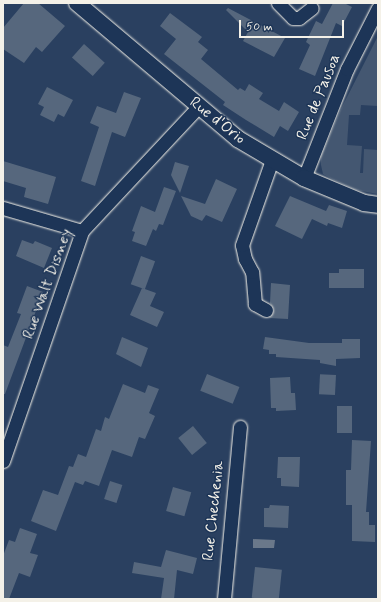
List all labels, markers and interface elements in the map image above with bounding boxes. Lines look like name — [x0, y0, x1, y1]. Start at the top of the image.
scale bar — [241, 12, 346, 38]
text: 50 m — [246, 19, 273, 35]
street label: Rue de Pausoa — [293, 51, 345, 143]
street label: Rue d'Orio — [185, 93, 249, 149]
street label: Rue Walt Disney — [19, 226, 77, 342]
street label: Rue Chechenia — [199, 460, 229, 562]

